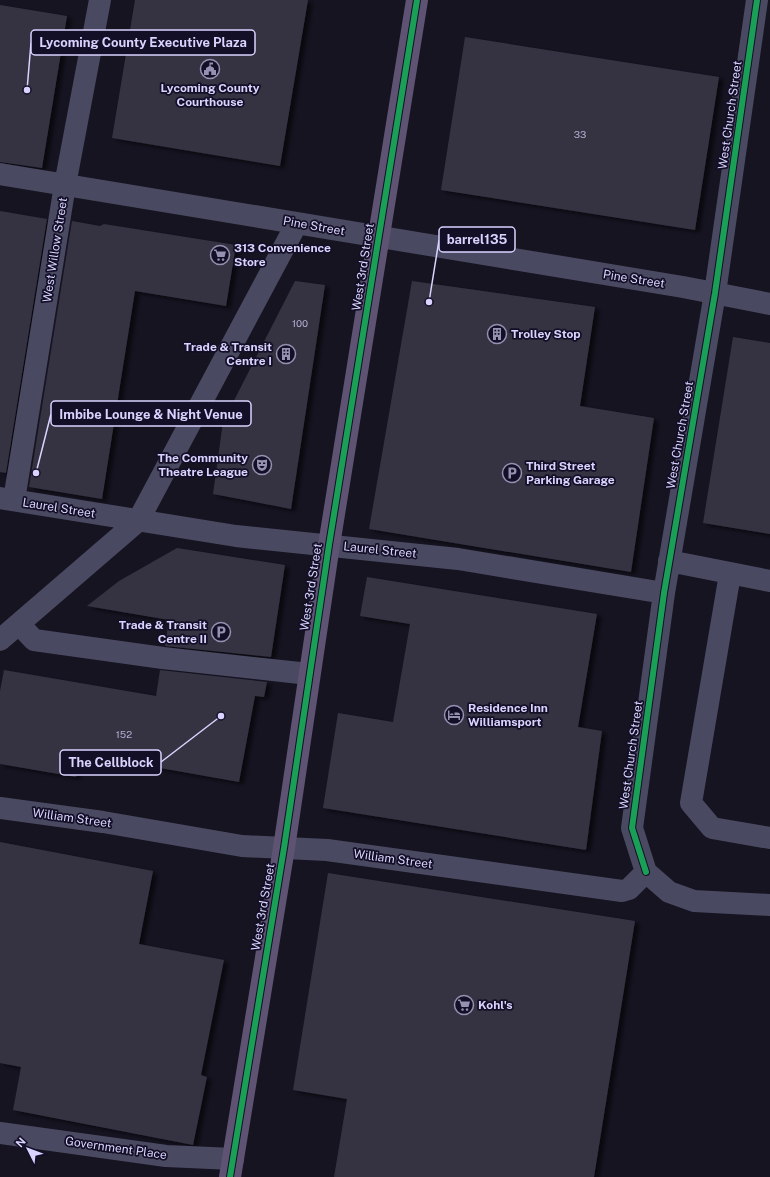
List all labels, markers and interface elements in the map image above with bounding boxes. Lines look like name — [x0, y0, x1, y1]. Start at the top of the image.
callout: Lycoming County Executive Plaza — [31, 30, 255, 55]
text: Lycoming County Executive Plaza — [39, 35, 247, 50]
public building icon: Lycoming County Courthouse — [199, 58, 221, 80]
street label: West Church Street — [715, 60, 745, 170]
place label: Lycoming County Courthouse — [160, 81, 260, 109]
house number: 33 — [574, 128, 586, 140]
street label: West Willow Street — [40, 196, 70, 304]
street label: Pine Street — [282, 214, 346, 238]
street label: West 3rd Street — [349, 222, 377, 312]
callout: barrel135 — [439, 227, 515, 252]
text: barrel135 — [447, 232, 508, 247]
place label: 313 Convenience Store — [234, 241, 331, 269]
supermarket icon: 313 Convenience Store — [209, 244, 231, 266]
street label: Pine Street — [602, 267, 666, 291]
house number: 100 — [292, 317, 308, 329]
building icon: Trolley Stop — [486, 323, 508, 345]
place label: Trolley Stop — [511, 327, 581, 341]
place label: Trade & Transit Centre I — [184, 340, 272, 368]
building icon: Trade & Transit Centre I — [275, 343, 297, 365]
street label: West Church Street — [664, 380, 696, 490]
callout: Imbibe Lounge & Night Venue — [51, 401, 251, 426]
text: Imbibe Lounge & Night Venue — [59, 407, 243, 422]
place label: The Community Theatre League — [158, 451, 248, 479]
theatre icon: The Community Theatre League — [251, 454, 273, 476]
place label: Third Street Parking Garage — [526, 459, 615, 487]
parking icon: Third Street Parking Garage — [501, 462, 523, 484]
street label: Laurel Street — [22, 495, 97, 521]
street label: Laurel Street — [343, 539, 418, 561]
street label: West 3rd Street — [297, 542, 325, 632]
place label: Trade & Transit Centre II — [119, 618, 207, 646]
parking icon: Trade & Transit Centre II — [210, 621, 232, 643]
street label: West Church Street — [616, 700, 646, 810]
place label: Residence Inn Williamsport — [468, 701, 548, 729]
hotel icon: Residence Inn Williamsport — [443, 704, 465, 726]
house number: 152 — [116, 728, 132, 740]
callout: The Cellblock — [60, 750, 161, 775]
text: The Cellblock — [68, 755, 154, 770]
street label: William Street — [32, 806, 113, 831]
street label: William Street — [353, 847, 434, 872]
street label: West 3rd Street — [248, 862, 278, 952]
supermarket icon: Kohl's — [453, 994, 475, 1016]
place label: Kohl's — [478, 998, 513, 1012]
north arrow — [8, 1129, 48, 1169]
street label: Government Place — [64, 1134, 168, 1162]
text: N — [13, 1135, 28, 1150]

